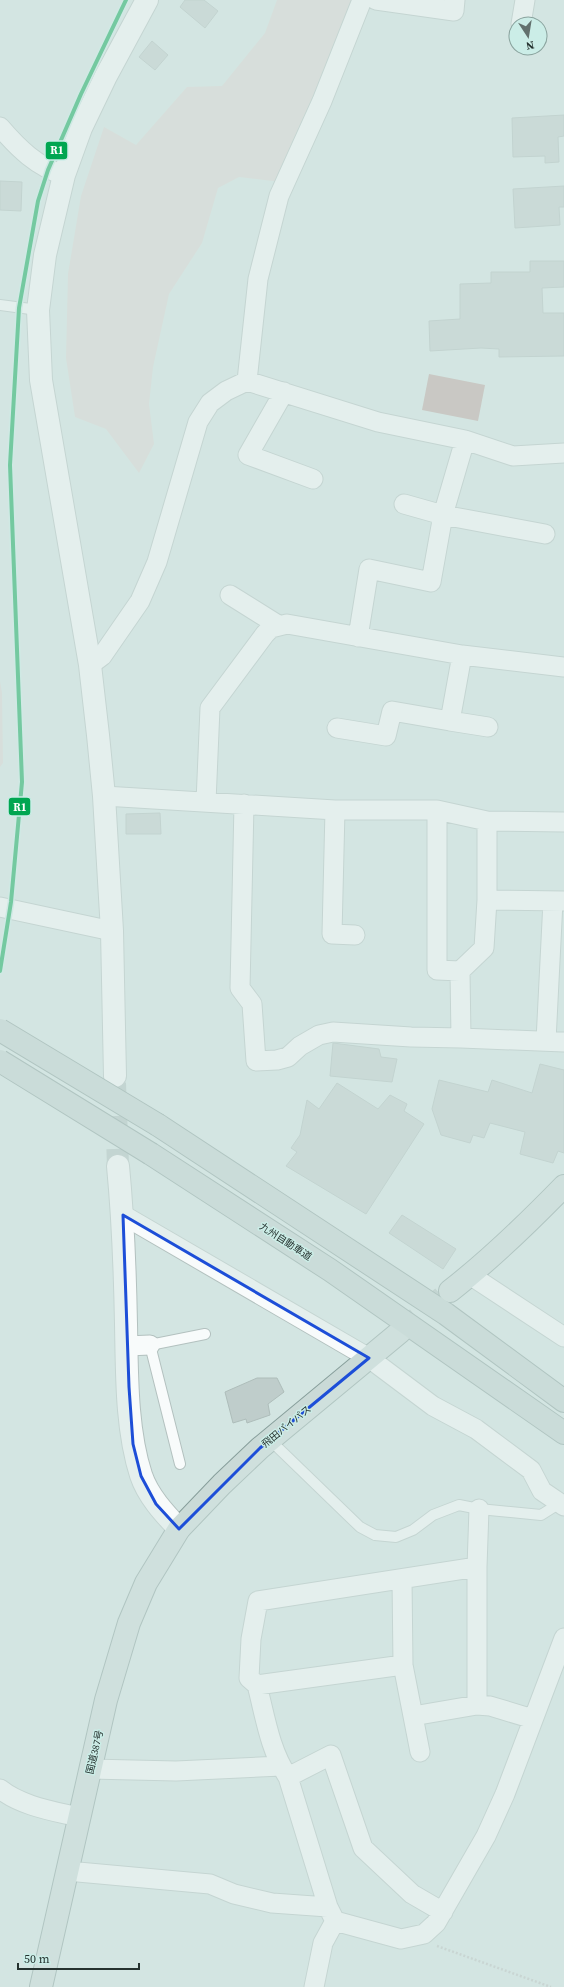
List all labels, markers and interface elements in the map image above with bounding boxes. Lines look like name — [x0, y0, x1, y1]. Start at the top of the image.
north arrow — [508, 16, 548, 56]
text: N — [524, 37, 535, 53]
line badge: R1 — [45, 141, 68, 160]
text: R1 — [50, 143, 64, 158]
line badge: R1 — [8, 797, 31, 816]
text: R1 — [13, 800, 27, 815]
street label: 九州自動車道 — [257, 1220, 314, 1263]
street label: 飛田バイパス — [259, 1403, 314, 1450]
street label: 国道387号 — [83, 1729, 106, 1775]
scale bar — [18, 1945, 139, 1971]
text: 50 m — [24, 1951, 50, 1967]

